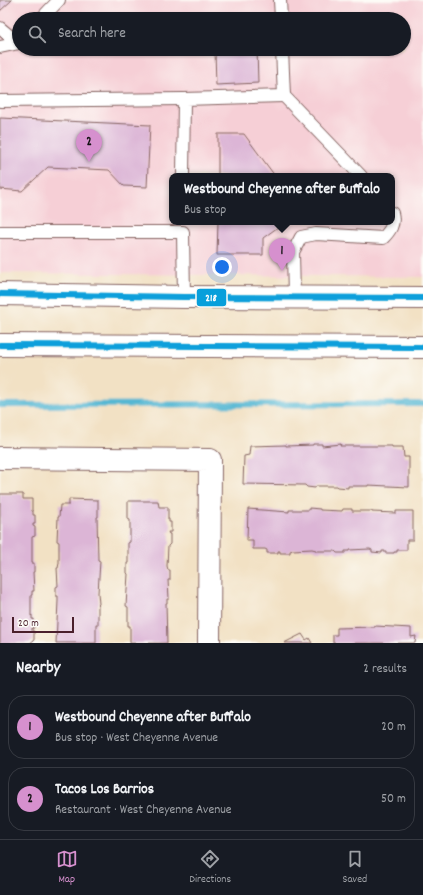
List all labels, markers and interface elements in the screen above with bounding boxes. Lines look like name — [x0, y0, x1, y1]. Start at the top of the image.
search box — [12, 12, 411, 56]
icon: search — [26, 23, 48, 45]
text: Search here — [58, 23, 126, 45]
pin: 2 — [76, 129, 102, 162]
popup — [169, 173, 395, 225]
text: Westbound Cheyenne after Buffalo — [184, 179, 380, 201]
text: Bus stop — [184, 201, 226, 220]
pin: 1 — [269, 238, 295, 271]
your location — [212, 257, 232, 277]
line badge: 218 — [196, 288, 227, 307]
text: 218 — [205, 291, 217, 307]
scale bar — [12, 615, 74, 634]
text: 20 m — [18, 616, 39, 632]
text: Nearby — [16, 657, 60, 681]
text: 2 results — [363, 660, 407, 679]
text: Westbound Cheyenne after Buffalo — [55, 707, 251, 729]
text: 1 — [29, 718, 31, 737]
text: 20 m — [381, 718, 406, 737]
text: Bus stop · West Cheyenne Avenue — [55, 729, 218, 748]
text: Tacos Los Barrios — [55, 779, 154, 801]
text: 2 — [27, 790, 33, 809]
text: 50 m — [381, 790, 406, 809]
text: Restaurant · West Cheyenne Avenue — [55, 801, 231, 820]
tab: Map — [56, 848, 78, 888]
tab: Directions — [189, 848, 231, 888]
tab: Saved — [343, 848, 367, 888]

